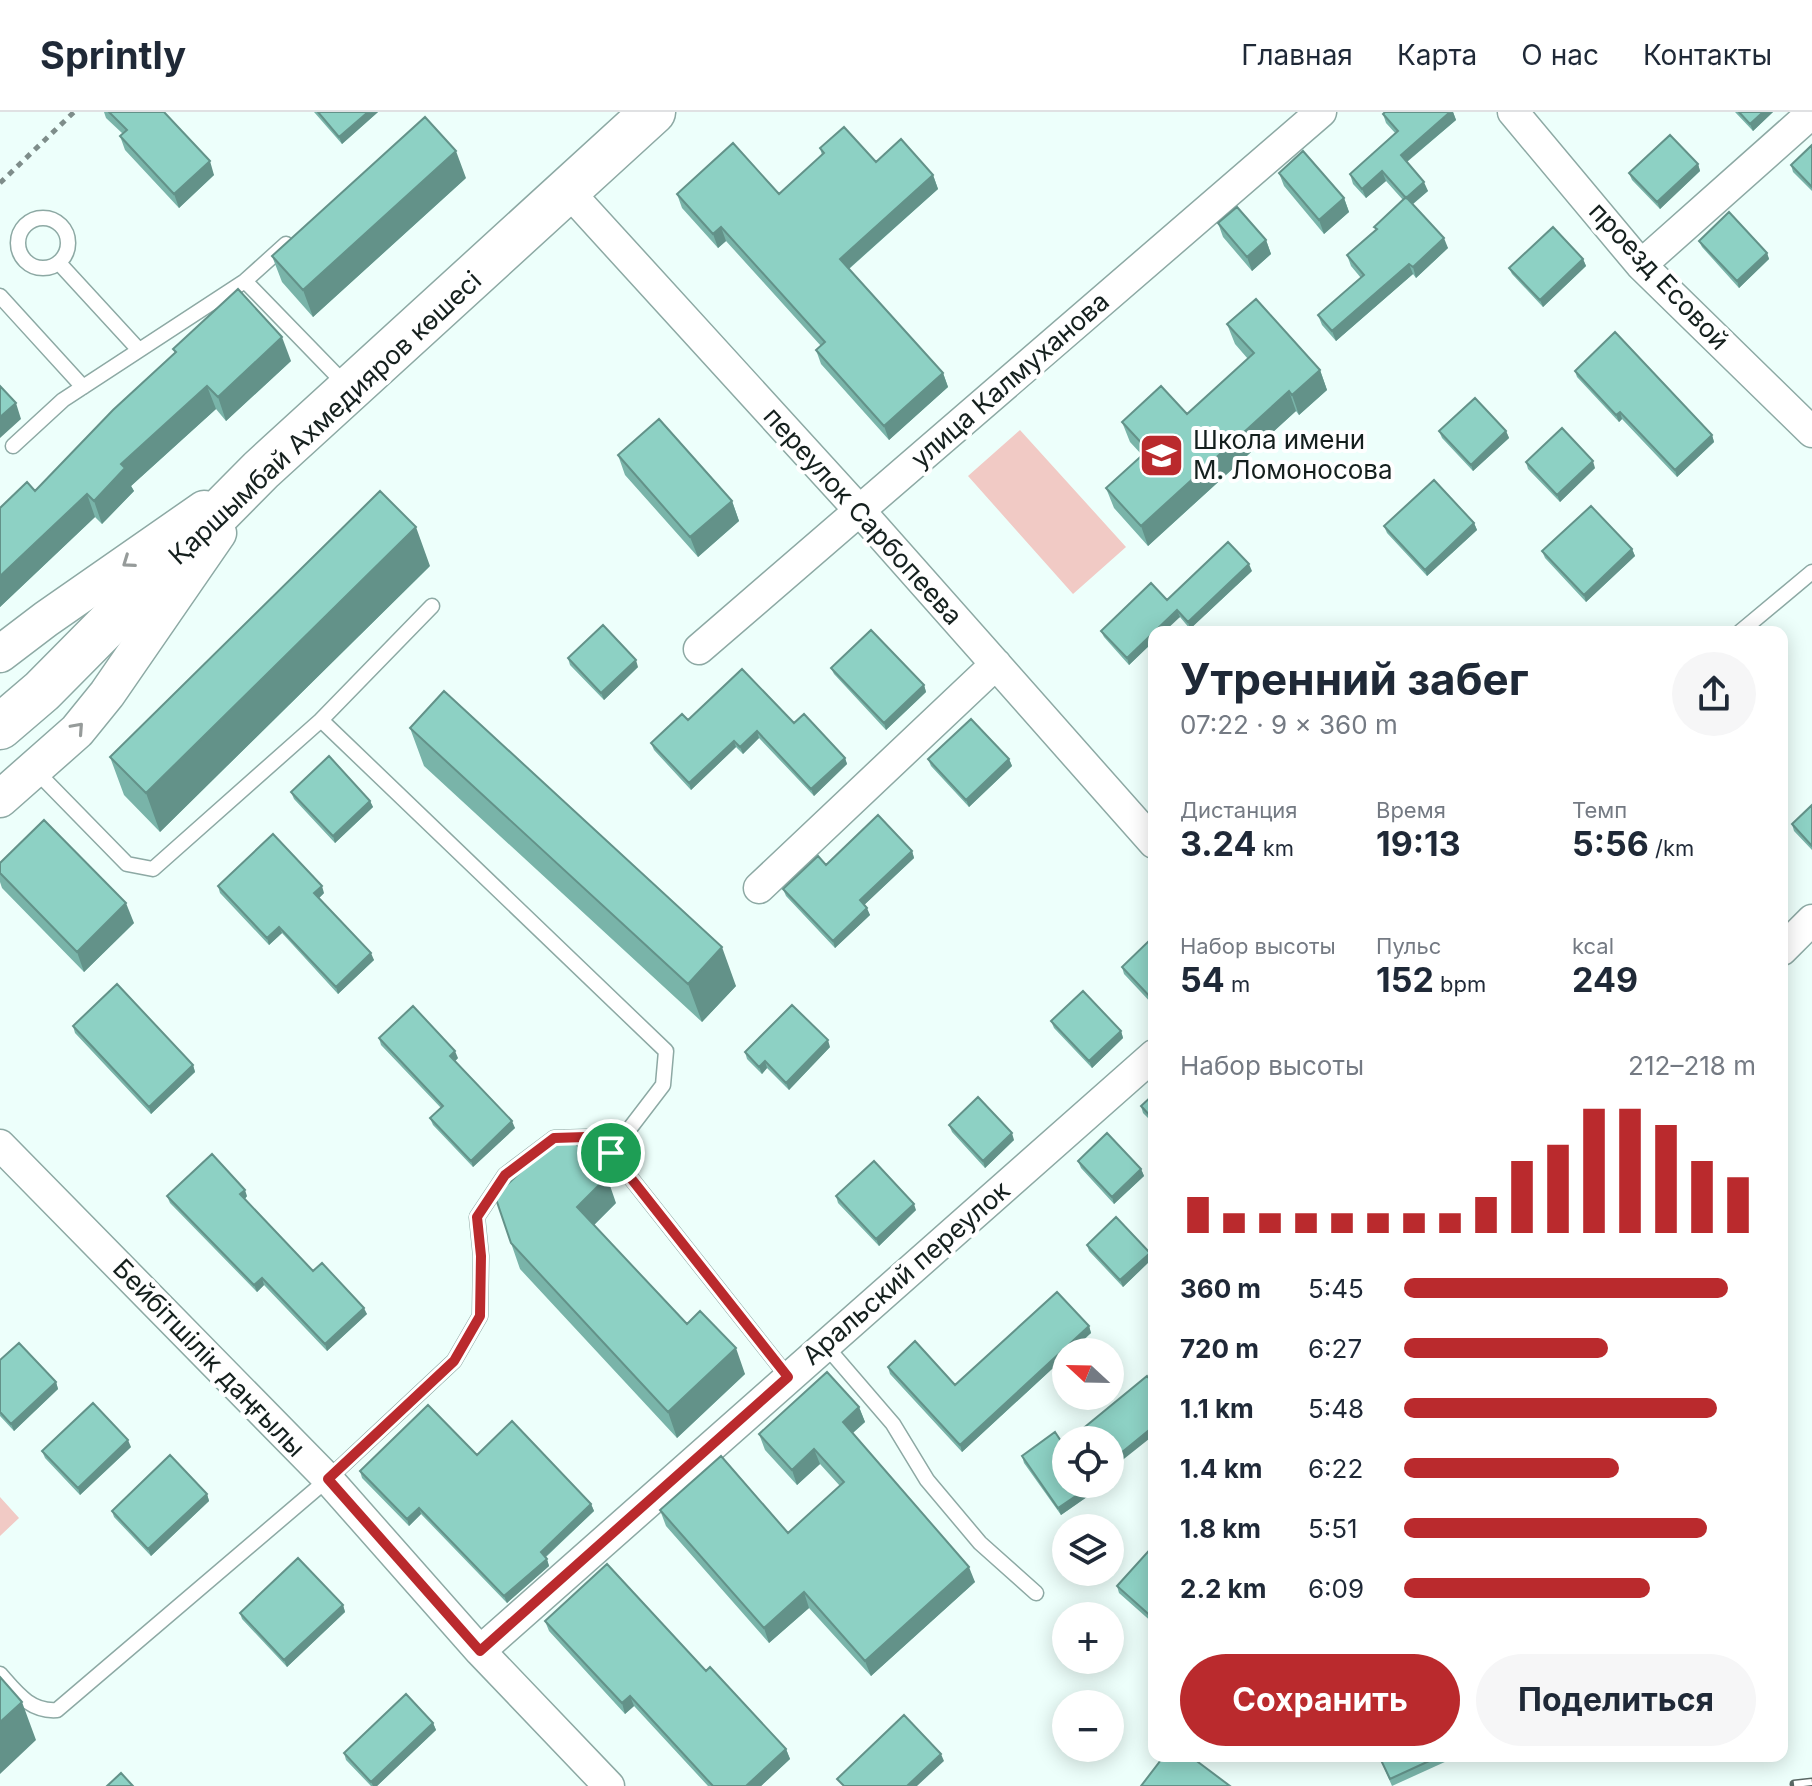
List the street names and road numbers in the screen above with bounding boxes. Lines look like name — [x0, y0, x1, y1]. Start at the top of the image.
street label: проезд Есовой — [1583, 196, 1736, 356]
street label: Қаршымбай Ахмедияров көшесі — [162, 265, 487, 571]
street label: улица Калмуханова — [904, 285, 1115, 474]
street label: переулок Сарбопеева — [758, 401, 969, 631]
street label: Аральский переулок — [796, 1174, 1016, 1371]
street label: Бейбітшілік даңғылы — [107, 1252, 312, 1463]

